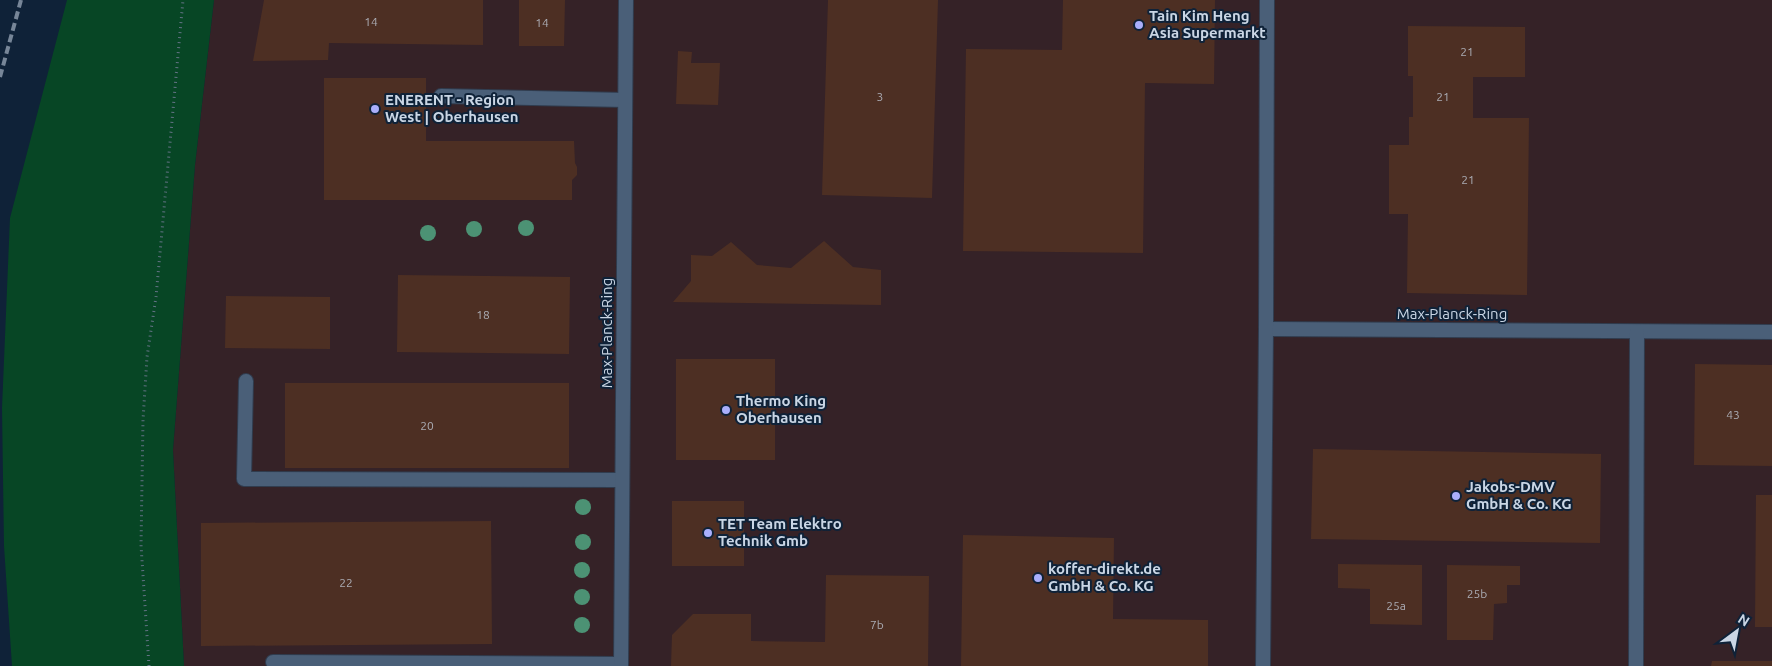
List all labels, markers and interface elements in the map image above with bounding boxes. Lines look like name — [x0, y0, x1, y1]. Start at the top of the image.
place label: Tain Kim Heng Asia Supermarkt — [1149, 7, 1266, 41]
house number: 14 — [364, 15, 378, 28]
house number: 14 — [535, 16, 549, 29]
marker: Tain Kim Heng Asia Supermarkt — [1133, 19, 1145, 31]
house number: 21 — [1460, 45, 1474, 58]
house number: 3 — [877, 90, 883, 103]
house number: 21 — [1436, 90, 1450, 103]
place label: ENERENT - Region West | Oberhausen — [385, 91, 518, 125]
marker: ENERENT - Region West | Oberhausen — [369, 103, 381, 115]
house number: 21 — [1461, 173, 1475, 186]
street label: Max-Planck-Ring — [598, 278, 615, 388]
street label: Max-Planck-Ring — [1397, 305, 1507, 322]
house number: 18 — [476, 308, 490, 321]
place label: Thermo King Oberhausen — [736, 392, 826, 426]
marker: Thermo King Oberhausen — [720, 404, 732, 416]
house number: 43 — [1726, 408, 1740, 421]
house number: 20 — [420, 419, 434, 432]
place label: Jakobs-DMV GmbH & Co. KG — [1466, 478, 1572, 512]
marker: Jakobs-DMV GmbH & Co. KG — [1450, 490, 1462, 502]
place label: TET Team Elektro Technik Gmb — [718, 515, 842, 549]
marker: TET Team Elektro Technik Gmb — [702, 527, 714, 539]
place label: koffer-direkt.de GmbH & Co. KG — [1048, 560, 1161, 594]
marker: koffer-direkt.de GmbH & Co. KG — [1032, 572, 1044, 584]
house number: 22 — [339, 576, 353, 589]
house number: 25b — [1467, 587, 1487, 600]
house number: 25a — [1386, 599, 1406, 612]
north arrow — [1712, 606, 1762, 656]
text: N — [1735, 610, 1753, 630]
house number: 7b — [870, 618, 884, 631]

